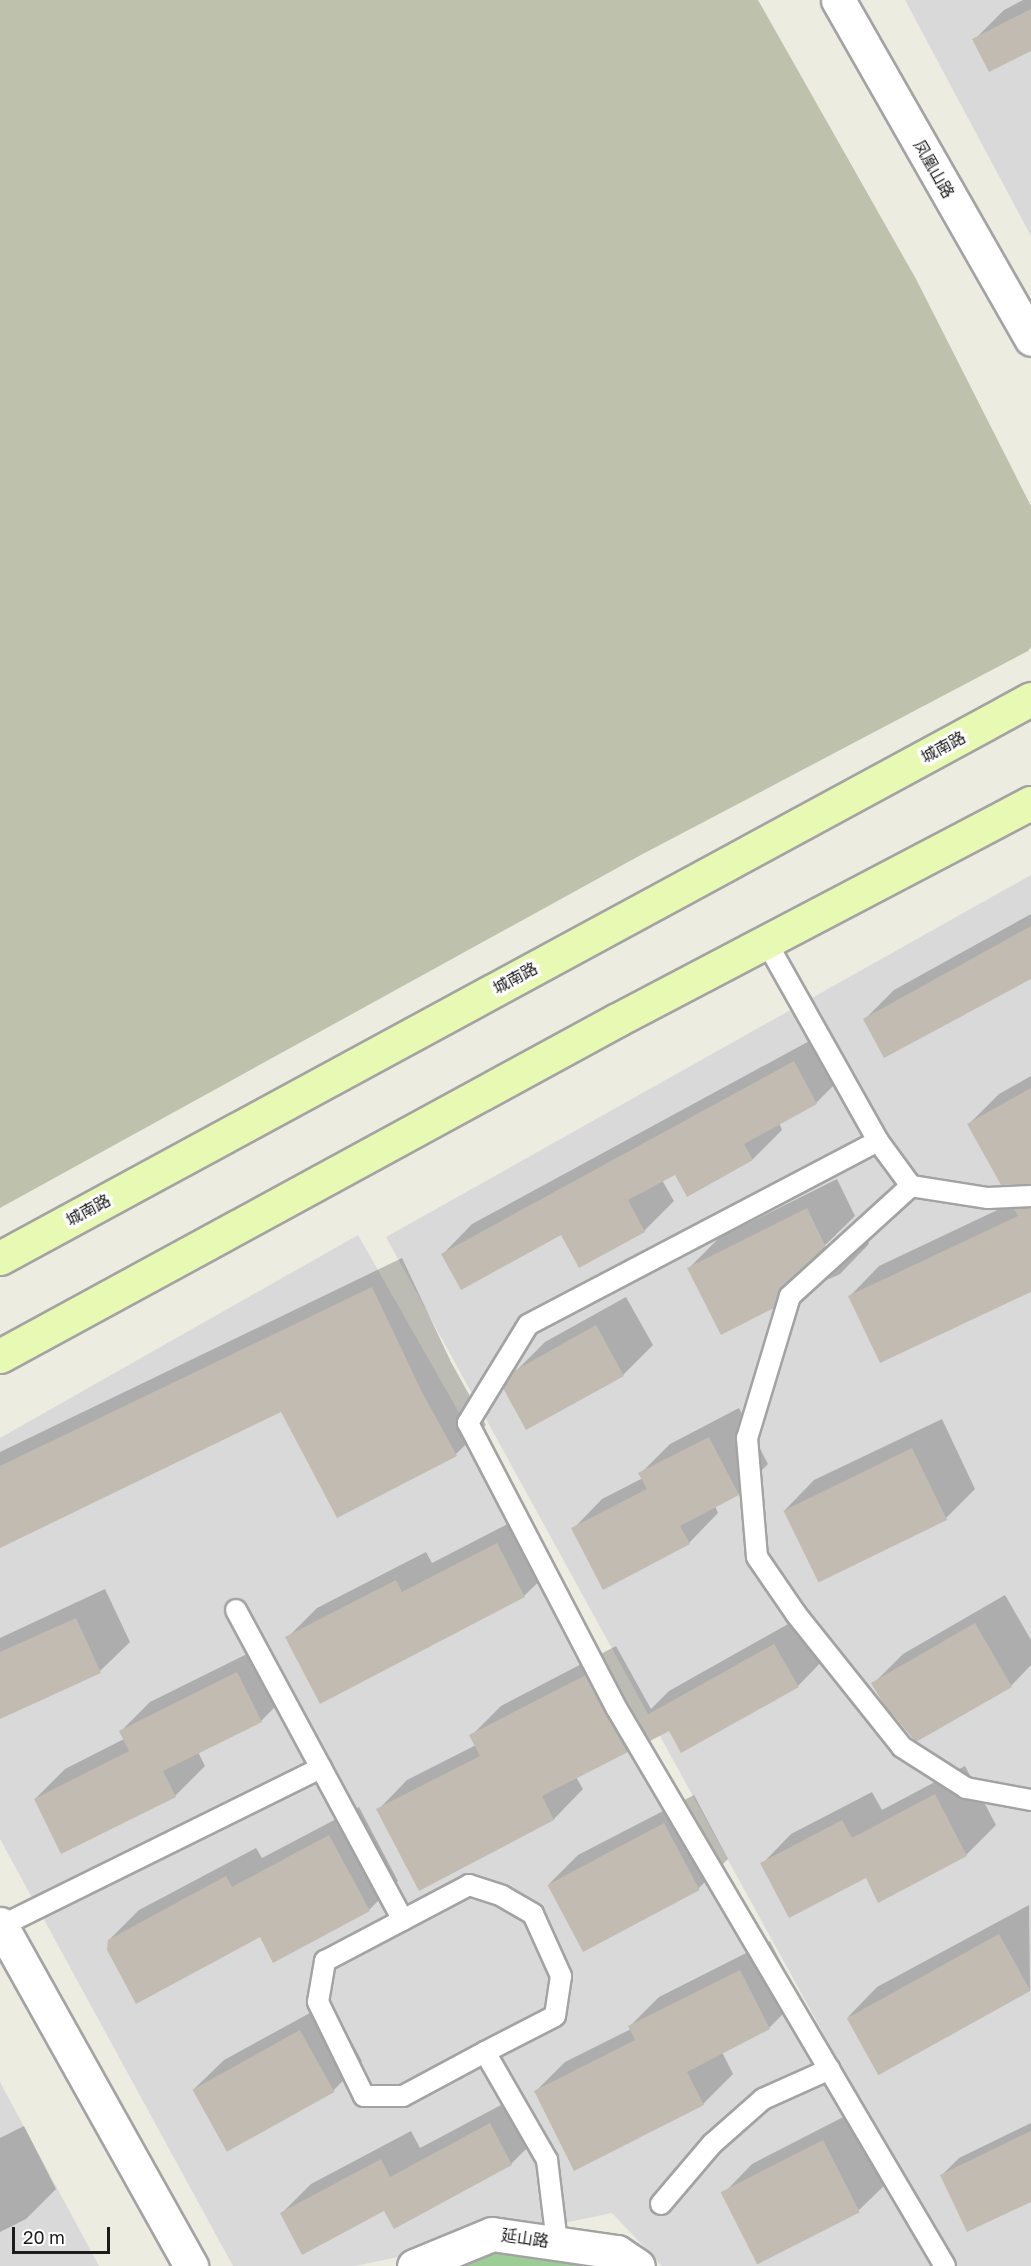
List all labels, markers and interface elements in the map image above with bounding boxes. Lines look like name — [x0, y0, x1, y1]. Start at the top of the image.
street label: 凤凰山路 — [910, 136, 958, 202]
street label: 城南路 — [917, 727, 969, 767]
street label: 城南路 — [489, 958, 541, 998]
street label: 城南路 — [62, 1190, 114, 1230]
scale bar — [15, 2215, 112, 2253]
street label: 延山路 — [500, 2225, 550, 2251]
text: 20 m — [23, 2226, 65, 2248]

